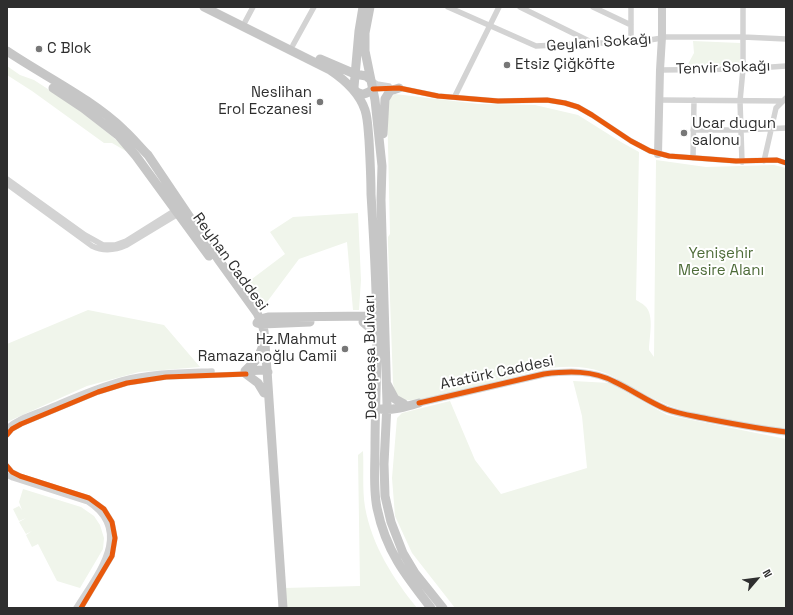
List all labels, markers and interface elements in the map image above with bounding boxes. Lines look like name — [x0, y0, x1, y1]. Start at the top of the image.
street label: Geylani Sokağı — [546, 30, 652, 56]
place label: C Blok — [47, 40, 91, 58]
marker: C Blok — [34, 44, 44, 54]
place label: Etsiz Çiğköfte — [515, 56, 615, 74]
street label: Tenvir Sokağı — [675, 57, 771, 79]
marker: Etsiz Çiğköfte — [502, 60, 512, 70]
place label: Neslihan Erol Eczanesi — [218, 84, 312, 119]
marker: Neslihan Erol Eczanesi — [315, 97, 325, 107]
place label: Ucar dugun salonu — [692, 115, 776, 150]
marker: Ucar dugun salonu — [679, 128, 689, 138]
street label: Reyhan Caddesi — [189, 210, 271, 314]
park label: Yenişehir Mesire Alanı — [678, 245, 764, 280]
street label: Dedepaşa Bulvarı — [361, 295, 381, 419]
place label: Hz.Mahmut Ramazanoğlu Camii — [198, 331, 337, 366]
marker: Hz.Mahmut Ramazanoğlu Camii — [340, 344, 350, 354]
street label: Atatürk Caddesi — [439, 352, 555, 394]
north arrow — [737, 559, 777, 599]
text: N — [760, 567, 776, 580]

